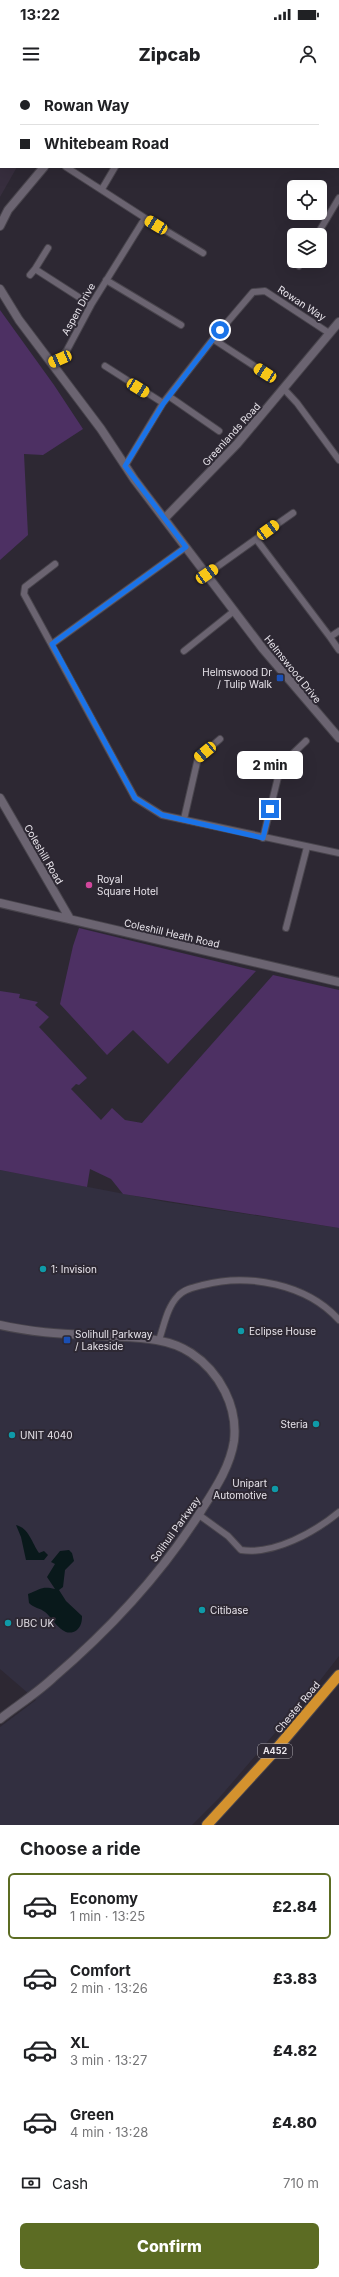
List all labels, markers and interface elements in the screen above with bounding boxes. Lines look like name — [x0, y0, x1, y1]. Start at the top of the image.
text: 13:22 — [20, 5, 60, 24]
icon: menu — [20, 43, 42, 65]
icon: person — [297, 43, 319, 65]
text: Zipcab — [139, 44, 200, 65]
text: Rowan Way — [44, 96, 129, 115]
text: Whitebeam Road — [44, 134, 169, 153]
map controls — [287, 180, 327, 268]
button: locate — [287, 180, 327, 220]
car — [143, 214, 169, 236]
button: layers — [287, 228, 327, 268]
street label: Aspen Drive — [59, 281, 97, 337]
street label: Rowan Way — [276, 283, 329, 323]
route start — [211, 321, 229, 339]
car — [47, 349, 73, 369]
car — [252, 361, 278, 385]
car — [125, 377, 151, 399]
street label: Greenlands Road — [199, 400, 263, 468]
car — [255, 518, 281, 542]
car — [194, 562, 220, 586]
street label: Helmswood Drive — [262, 633, 324, 705]
place label: Helmswood Dr / Tulip Walk — [202, 666, 273, 690]
marker: Helmswood Dr / Tulip Walk — [275, 673, 285, 683]
car — [192, 740, 218, 764]
callout: 2 min — [237, 751, 303, 779]
text: 2 min — [252, 757, 288, 773]
route end — [261, 800, 279, 818]
street label: Coleshill Road — [22, 822, 66, 886]
place label: Royal Square Hotel — [97, 873, 158, 897]
marker: Royal Square Hotel — [84, 880, 94, 890]
street label: Coleshill Heath Road — [123, 916, 221, 950]
place label: 1: Invision — [51, 1263, 97, 1275]
marker: 1: Invision — [38, 1264, 48, 1274]
place label: Eclipse House — [249, 1325, 316, 1337]
marker: Eclipse House — [236, 1326, 246, 1336]
place label: Solihull Parkway / Lakeside — [75, 1328, 153, 1352]
marker: Solihull Parkway / Lakeside — [62, 1335, 72, 1345]
place label: Steria — [281, 1418, 308, 1430]
marker: Steria — [311, 1419, 321, 1429]
place label: UNIT 4040 — [20, 1429, 72, 1441]
marker: UNIT 4040 — [7, 1430, 17, 1440]
place label: Unipart Automotive — [213, 1477, 268, 1501]
marker: Unipart Automotive — [270, 1484, 280, 1494]
street label: Solihull Parkway — [147, 1494, 203, 1564]
place label: Citibase — [210, 1604, 249, 1616]
marker: Citibase — [197, 1605, 207, 1615]
place label: UBC UK — [16, 1617, 55, 1629]
marker: UBC UK — [3, 1618, 13, 1628]
street label: Chester Road — [272, 1679, 322, 1735]
road number: A452 — [258, 1744, 292, 1758]
text: Choose a ride — [20, 1838, 141, 1859]
icon: car — [22, 1888, 58, 1924]
text: Economy — [70, 1889, 138, 1908]
text: £2.84 — [273, 1897, 317, 1916]
text: 1 min · 13:25 — [70, 1908, 145, 1924]
icon: car — [22, 1960, 58, 1996]
text: Comfort — [70, 1961, 131, 1980]
text: £3.83 — [273, 1969, 317, 1988]
text: 2 min · 13:26 — [70, 1980, 148, 1996]
icon: car — [22, 2032, 58, 2068]
text: XL — [70, 2033, 90, 2052]
text: £4.82 — [273, 2041, 317, 2060]
text: 3 min · 13:27 — [70, 2052, 147, 2068]
icon: car — [22, 2104, 58, 2140]
text: Green — [70, 2105, 114, 2124]
text: £4.80 — [272, 2113, 317, 2132]
text: 4 min · 13:28 — [70, 2124, 148, 2140]
icon: cash — [20, 2172, 42, 2194]
text: Cash — [52, 2174, 88, 2193]
text: 710 m — [283, 2175, 319, 2191]
button: Confirm — [20, 2223, 319, 2269]

